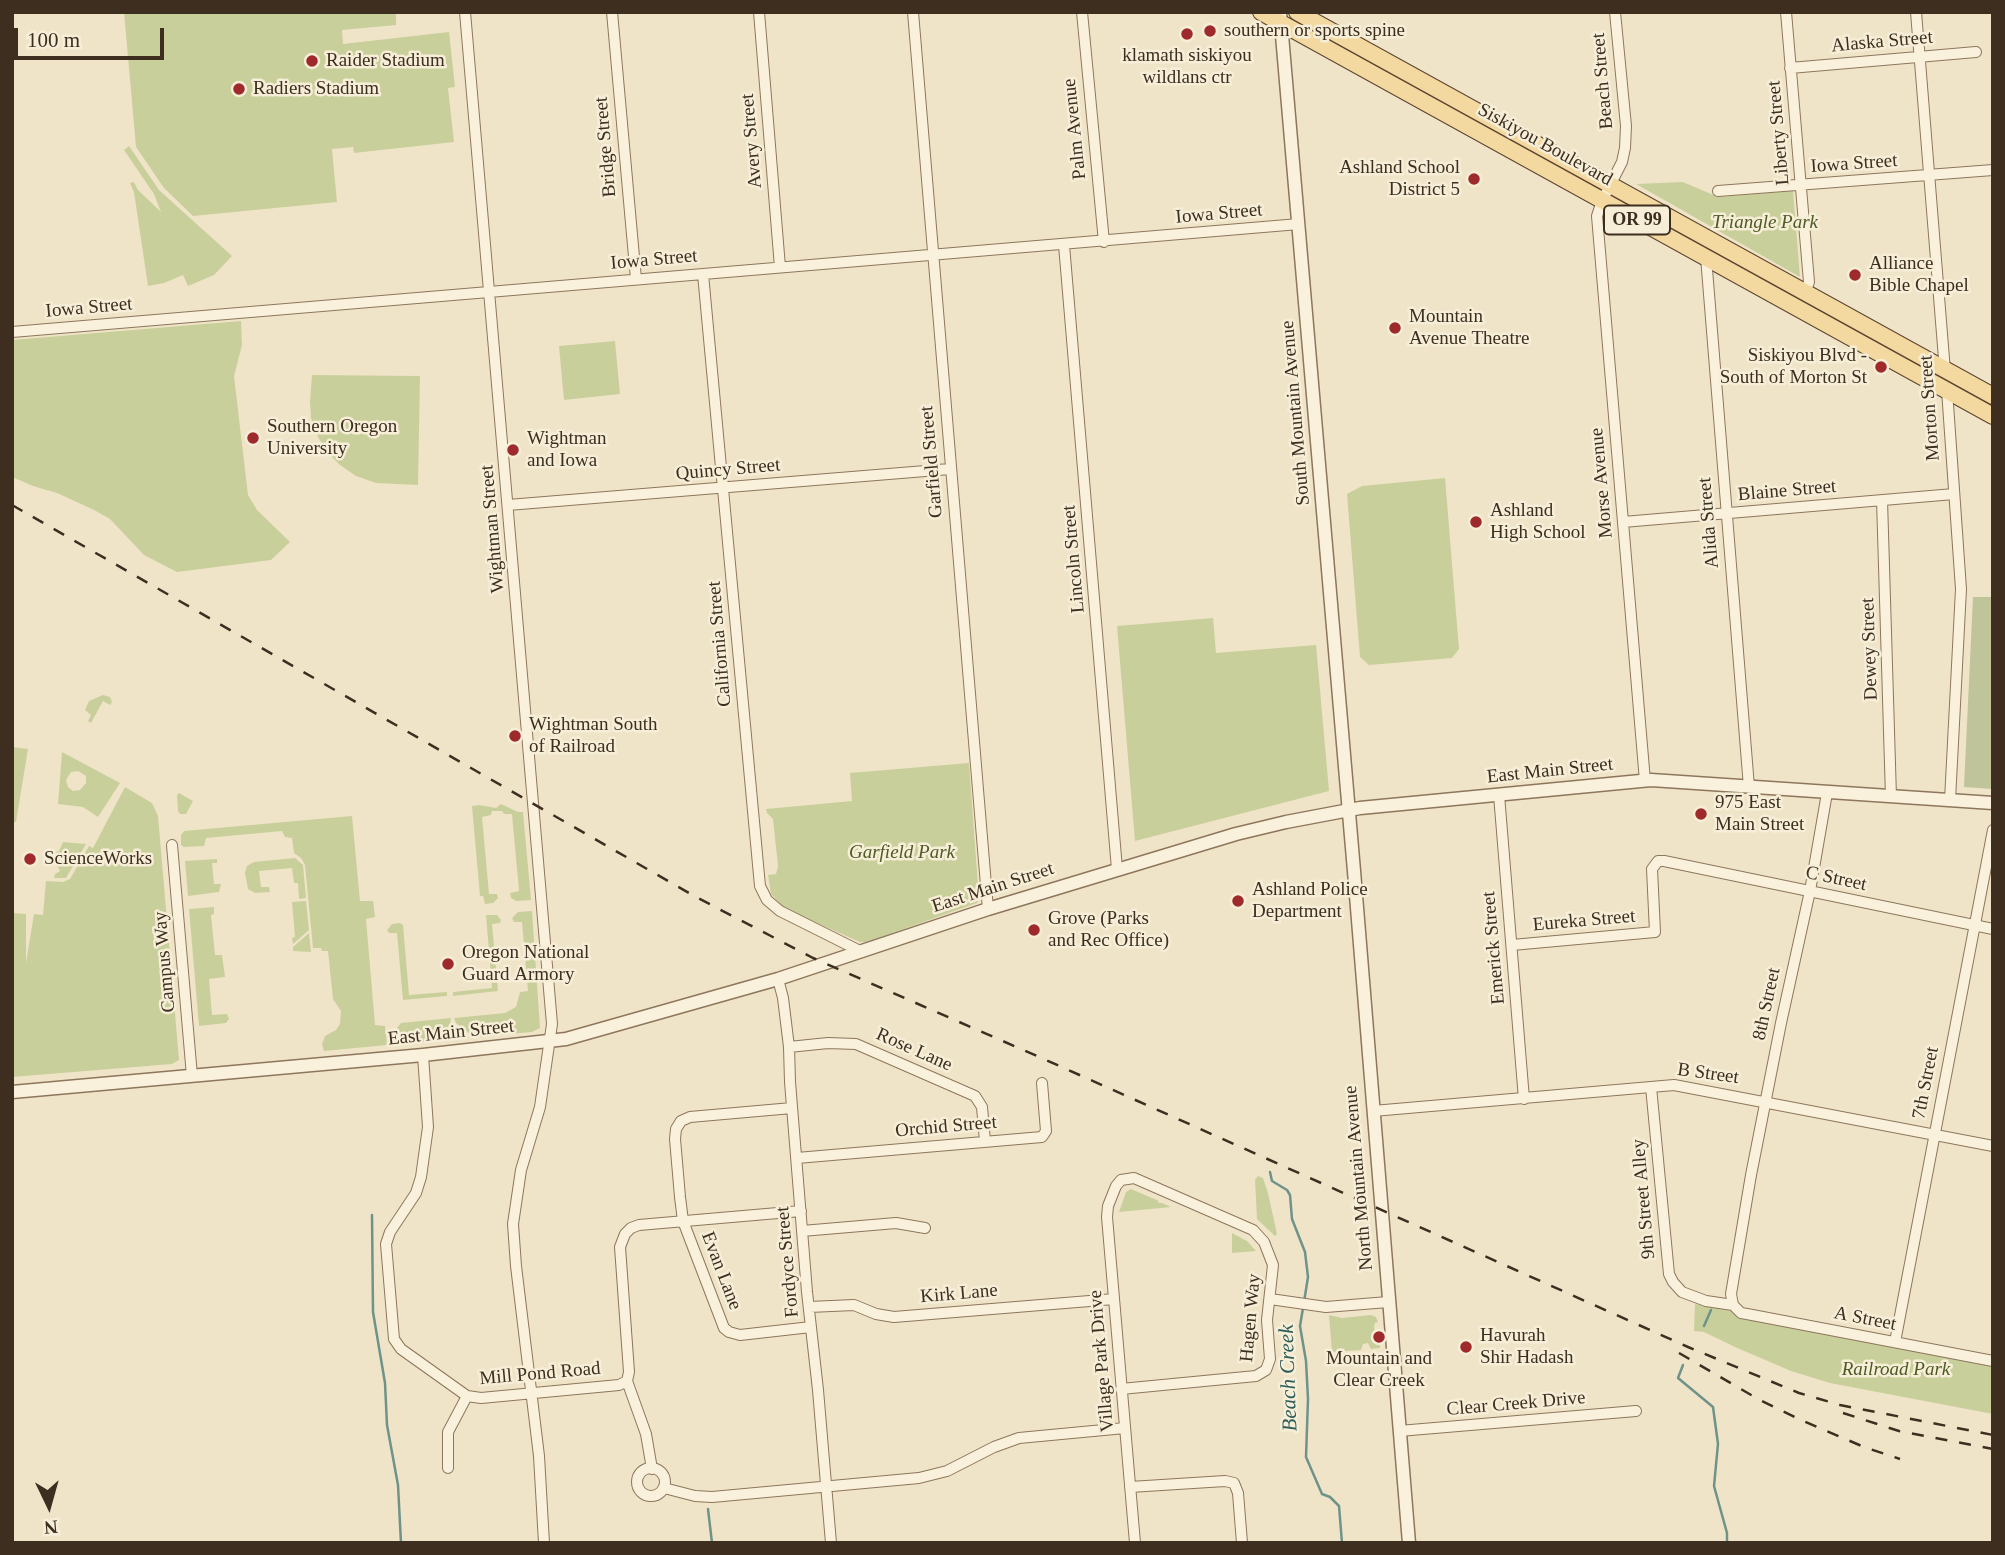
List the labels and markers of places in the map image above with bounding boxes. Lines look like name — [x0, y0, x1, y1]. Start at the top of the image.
place label: southern or sports spine — [1224, 20, 1405, 42]
marker: southern or sports spine — [1202, 23, 1218, 39]
marker: klamath siskiyou wildlans ctr — [1179, 26, 1195, 42]
place label: klamath siskiyou wildlans ctr — [1122, 45, 1252, 89]
place label: Raider Stadium — [326, 50, 445, 72]
marker: Raider Stadium — [304, 53, 320, 69]
place label: Radiers Stadium — [253, 78, 379, 100]
marker: Radiers Stadium — [231, 81, 247, 97]
place label: Ashland School District 5 — [1339, 157, 1460, 201]
marker: Ashland School District 5 — [1466, 171, 1482, 187]
place label: Alliance Bible Chapel — [1869, 253, 1969, 297]
marker: Alliance Bible Chapel — [1847, 267, 1863, 283]
place label: Mountain Avenue Theatre — [1409, 306, 1529, 350]
marker: Mountain Avenue Theatre — [1387, 320, 1403, 336]
place label: Siskiyou Blvd - South of Morton St — [1720, 345, 1867, 389]
marker: Siskiyou Blvd - South of Morton St — [1873, 359, 1889, 375]
place label: Southern Oregon University — [267, 416, 397, 460]
place label: Wightman and Iowa — [527, 428, 606, 472]
marker: Southern Oregon University — [245, 430, 261, 446]
marker: Wightman and Iowa — [505, 442, 521, 458]
place label: Ashland High School — [1490, 500, 1586, 544]
marker: Ashland High School — [1468, 514, 1484, 530]
place label: Wightman South of Railroad — [529, 714, 658, 758]
marker: Wightman South of Railroad — [507, 728, 523, 744]
place label: 975 East Main Street — [1715, 792, 1804, 836]
marker: 975 East Main Street — [1693, 806, 1709, 822]
place label: ScienceWorks — [44, 848, 152, 870]
marker: ScienceWorks — [22, 851, 38, 867]
place label: Ashland Police Department — [1252, 879, 1368, 923]
marker: Ashland Police Department — [1230, 893, 1246, 909]
place label: Grove (Parks and Rec Office) — [1048, 908, 1169, 952]
marker: Grove (Parks and Rec Office) — [1026, 922, 1042, 938]
place label: Oregon National Guard Armory — [462, 942, 589, 986]
marker: Oregon National Guard Armory — [440, 956, 456, 972]
place label: Havurah Shir Hadash — [1480, 1325, 1573, 1369]
marker: Mountain and Clear Creek — [1371, 1329, 1387, 1345]
marker: Havurah Shir Hadash — [1458, 1339, 1474, 1355]
place label: Mountain and Clear Creek — [1326, 1348, 1432, 1392]

